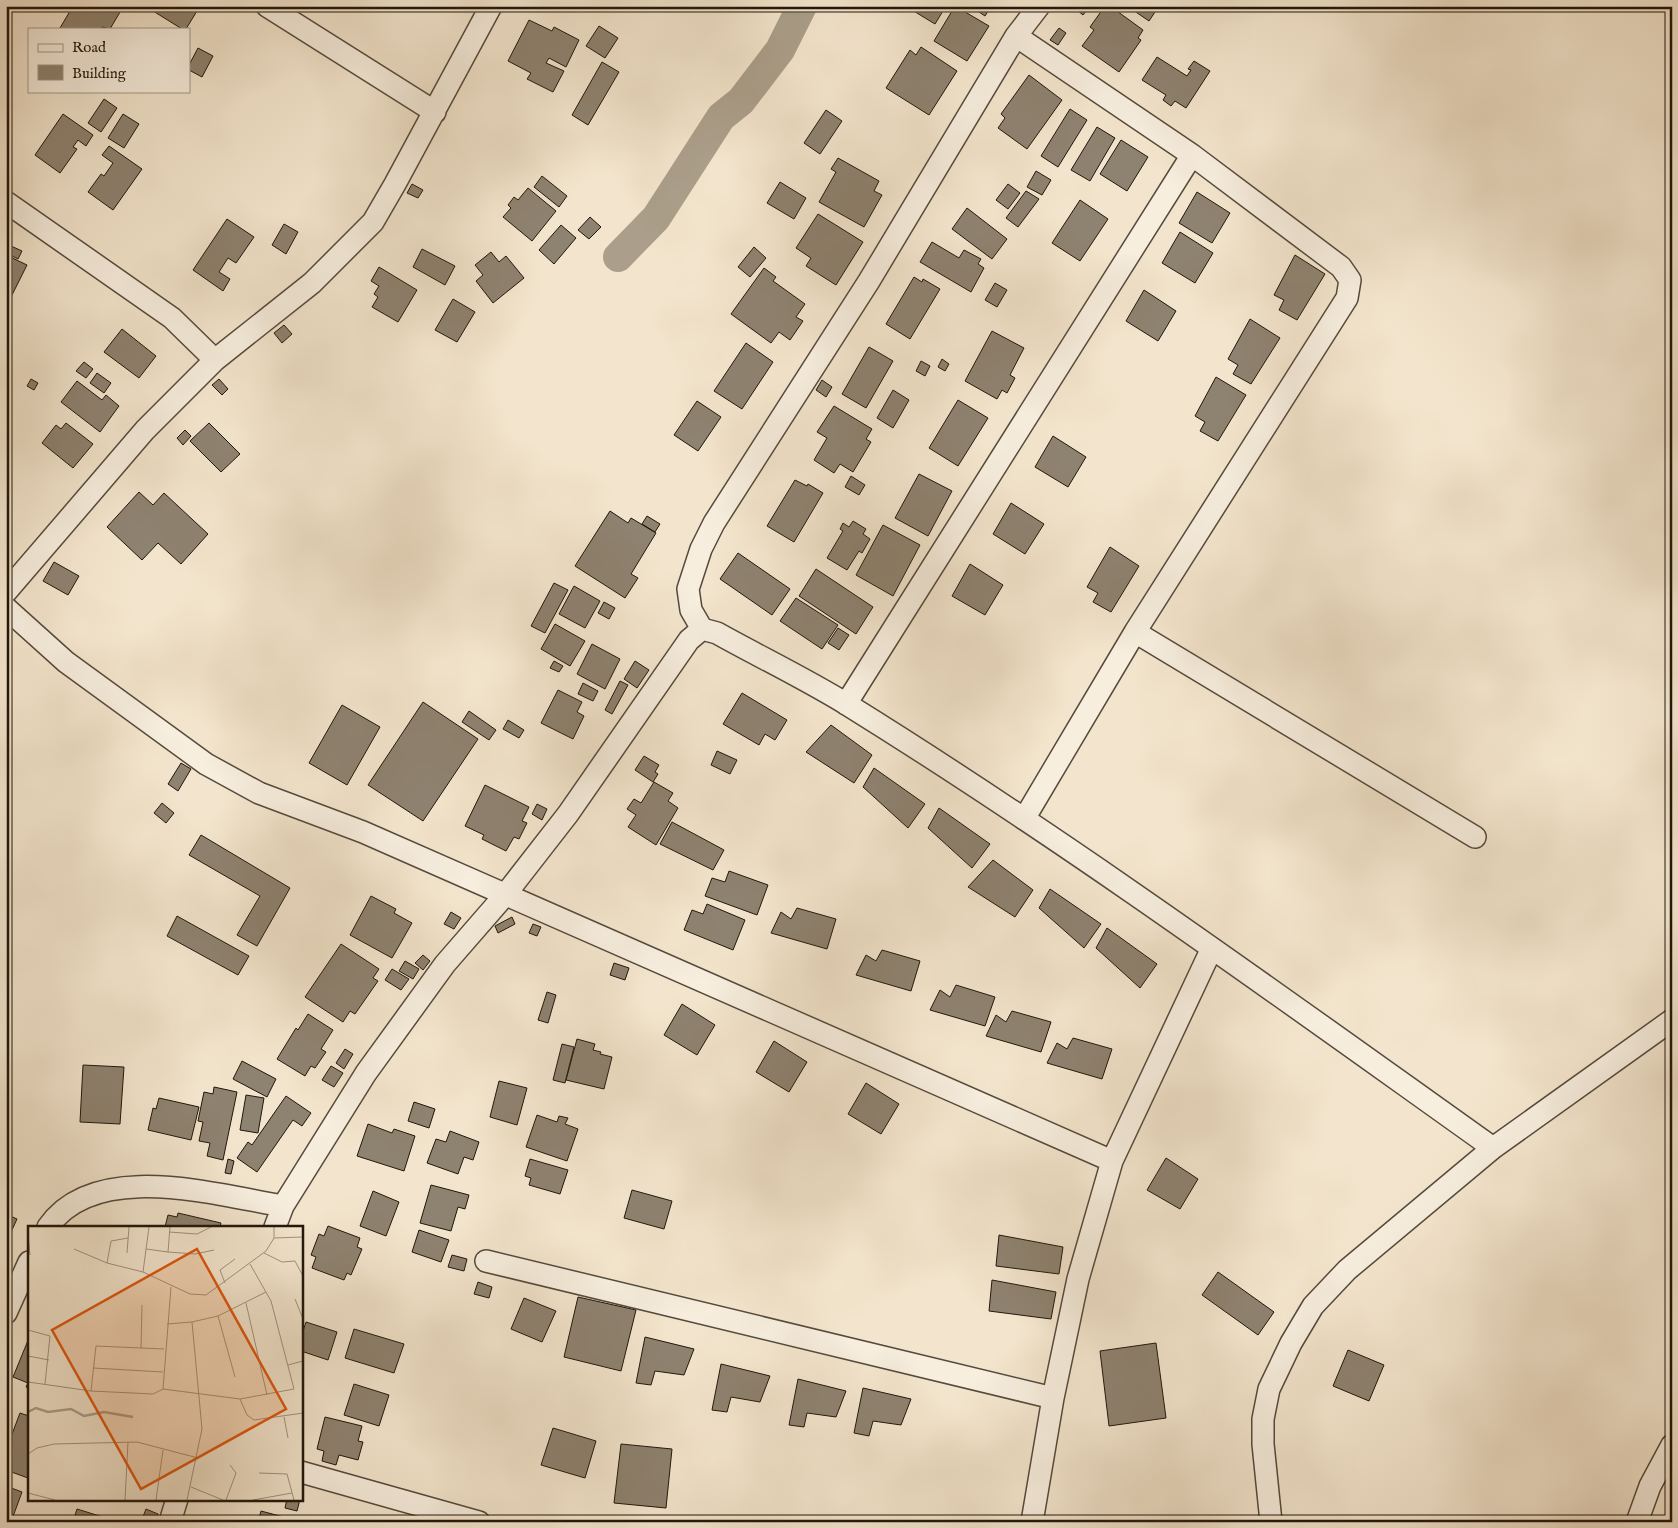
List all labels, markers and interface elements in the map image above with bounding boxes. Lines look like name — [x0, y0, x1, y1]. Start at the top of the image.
legend — [28, 28, 190, 92]
text: Road — [72, 38, 107, 57]
text: Building — [72, 64, 127, 83]
inset map — [28, 1226, 302, 1500]

